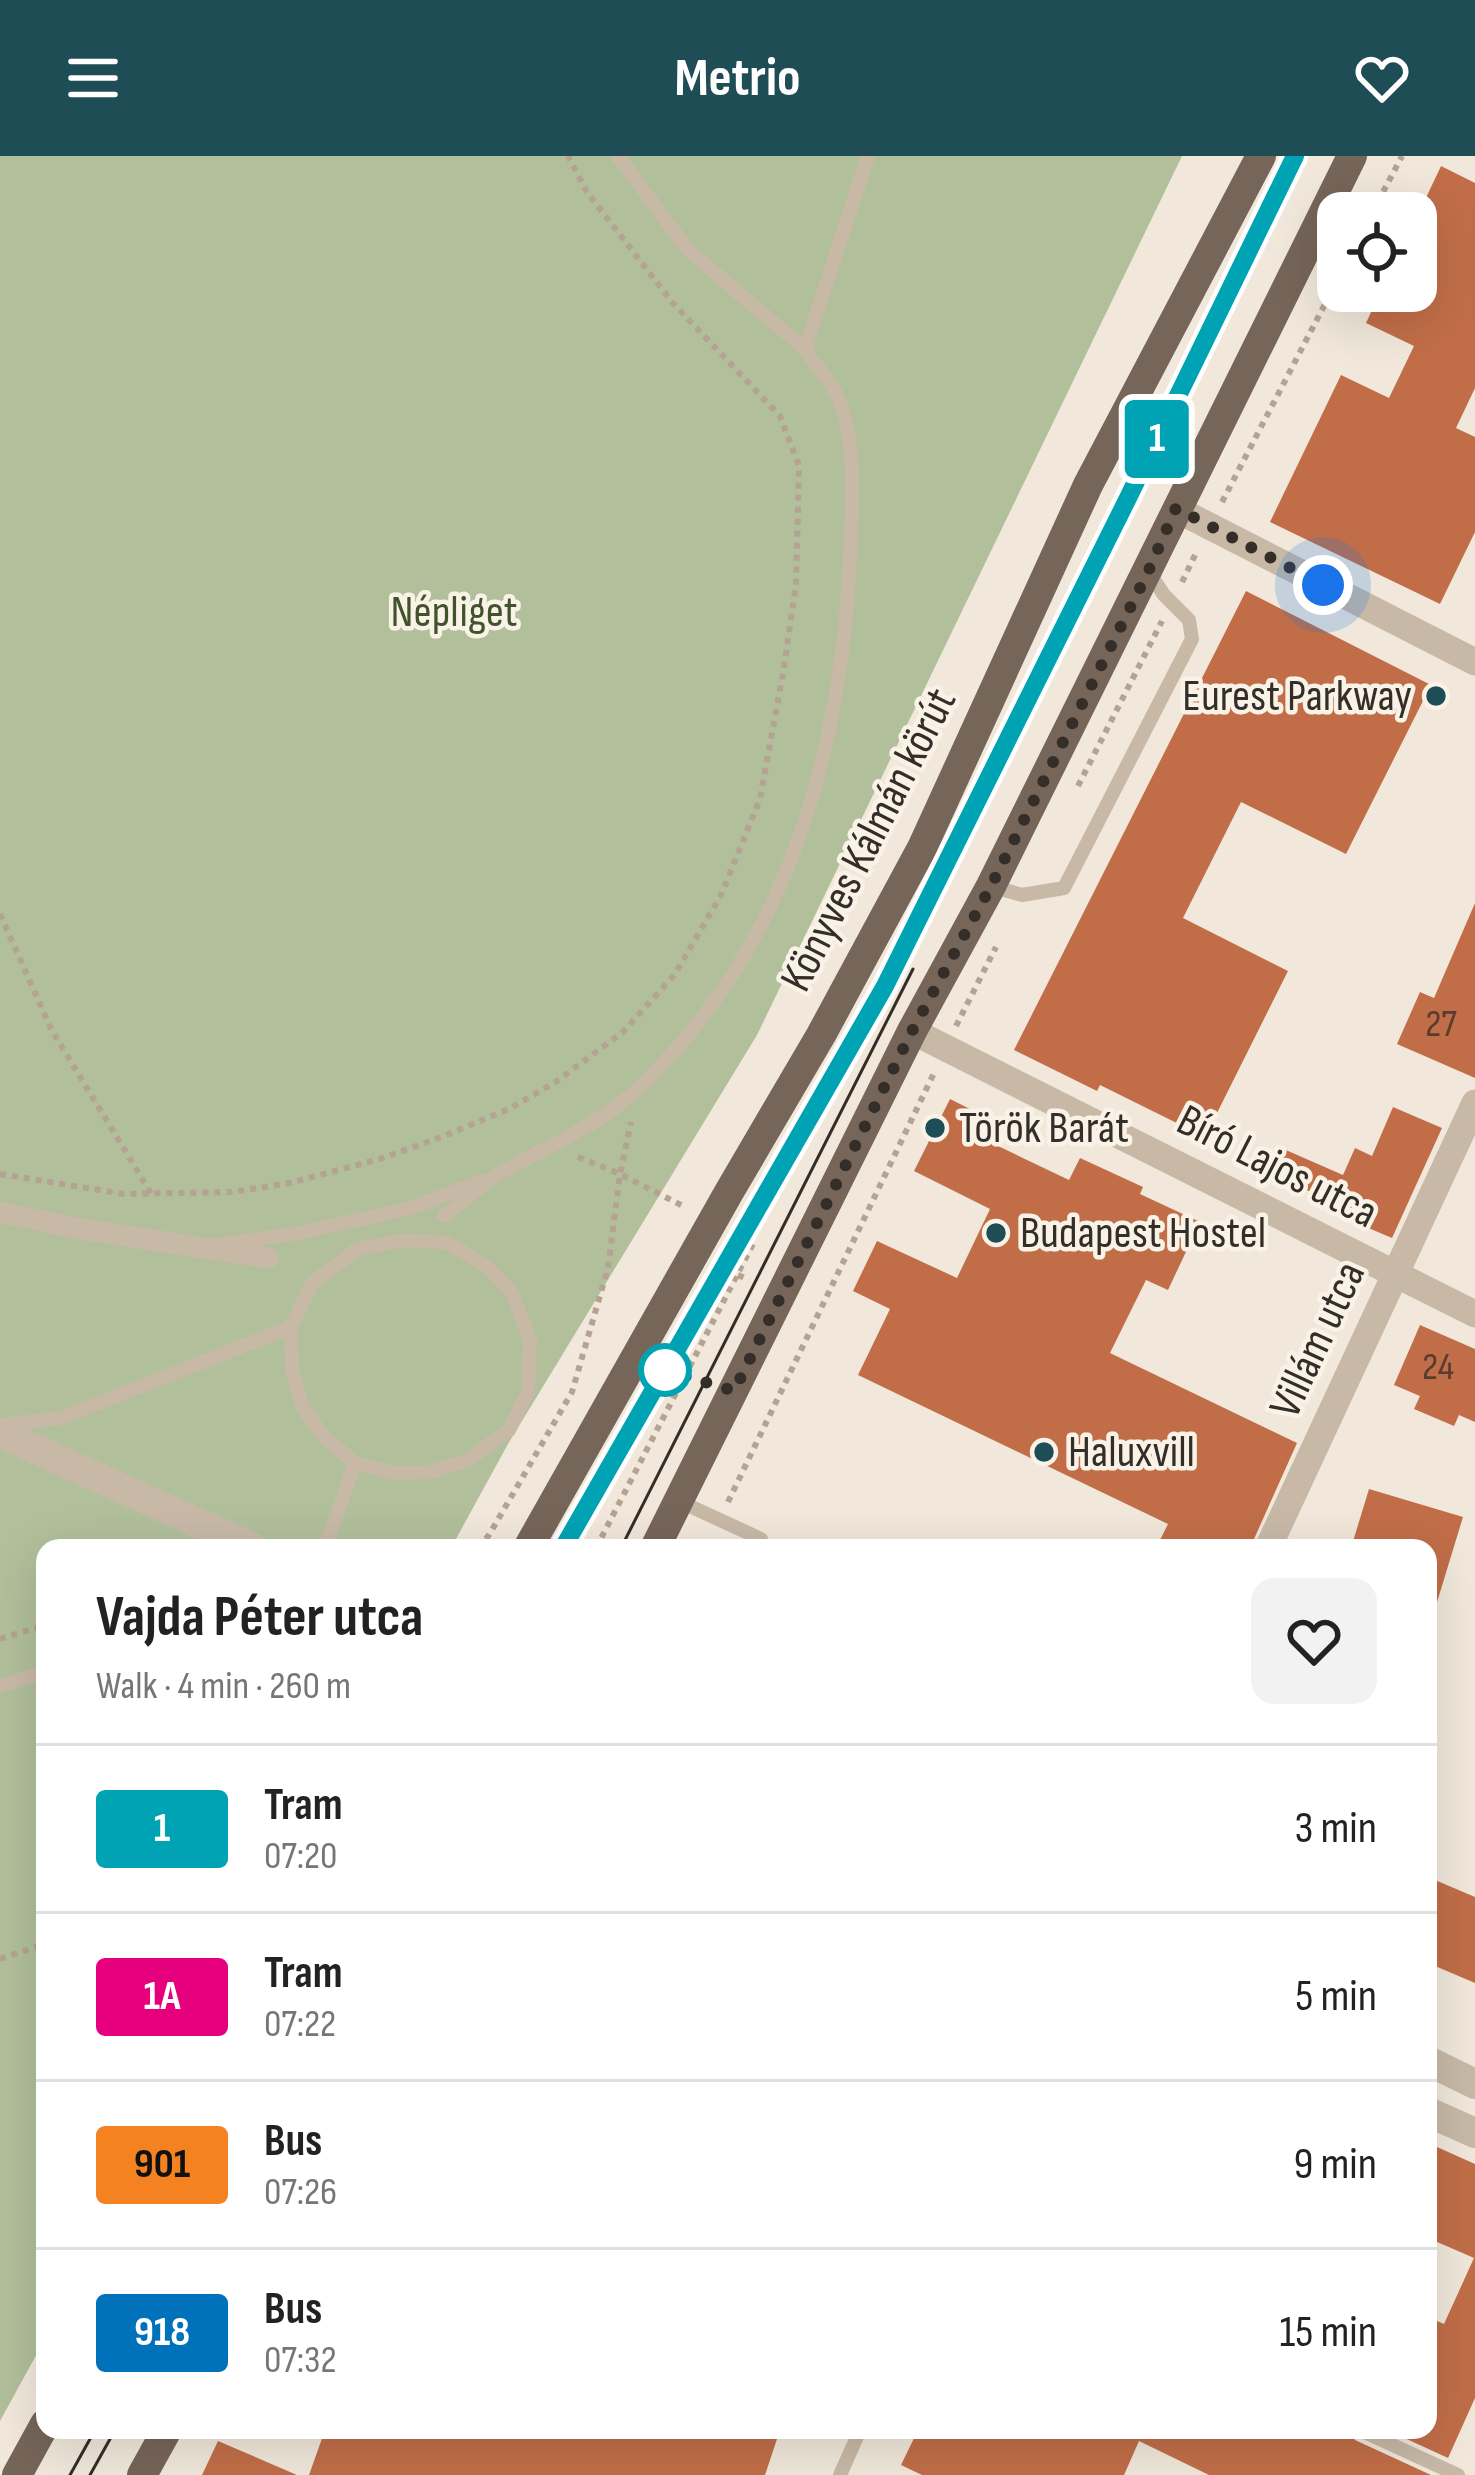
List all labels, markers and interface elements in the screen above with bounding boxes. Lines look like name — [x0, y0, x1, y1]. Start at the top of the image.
icon: menu — [60, 45, 126, 111]
icon: heart — [1349, 45, 1415, 111]
text: Metrio — [674, 46, 801, 111]
map controls — [1317, 192, 1437, 312]
button: locate — [1317, 192, 1437, 312]
line badge: 1 — [1118, 400, 1196, 478]
text: 1 — [1149, 413, 1165, 464]
your location — [1293, 555, 1353, 615]
park label: Népliget — [391, 585, 517, 640]
place label: Eurest Parkway — [1182, 669, 1412, 724]
street label: Könyves Kálmán körút — [769, 679, 969, 1001]
marker: Eurest Parkway — [1423, 683, 1449, 709]
house number: 27 — [1425, 1001, 1457, 1048]
street label: Bíró Lajos utca — [1168, 1093, 1386, 1241]
place label: Török Barát — [959, 1101, 1129, 1156]
marker: Török Barát — [922, 1115, 948, 1141]
place label: Budapest Hostel — [1020, 1206, 1266, 1261]
marker: Budapest Hostel — [983, 1220, 1009, 1246]
street label: Villám utca — [1258, 1253, 1378, 1427]
house number: 24 — [1422, 1344, 1454, 1391]
unlabelled marker — [640, 1345, 690, 1395]
place label: Haluxvill — [1068, 1425, 1195, 1480]
marker: Haluxvill — [1031, 1439, 1057, 1465]
button: heart — [1251, 1578, 1377, 1704]
text: Vajda Péter utca — [96, 1584, 423, 1652]
text: Walk · 4 min · 260 m — [96, 1663, 351, 1710]
text: Tram — [264, 1778, 343, 1833]
text: 3 min — [1294, 1801, 1377, 1856]
text: 1 — [154, 1803, 170, 1854]
text: 07:20 — [264, 1833, 337, 1880]
text: Tram — [264, 1946, 343, 2001]
text: 5 min — [1295, 1969, 1377, 2024]
text: 1A — [143, 1971, 181, 2022]
text: 07:22 — [264, 2001, 336, 2048]
text: Bus — [264, 2114, 322, 2169]
text: 9 min — [1293, 2137, 1377, 2192]
text: 901 — [134, 2139, 190, 2190]
text: 07:26 — [264, 2169, 337, 2216]
text: Bus — [264, 2282, 322, 2337]
text: 15 min — [1280, 2305, 1377, 2360]
text: 918 — [134, 2307, 190, 2358]
text: 07:32 — [264, 2337, 336, 2384]

